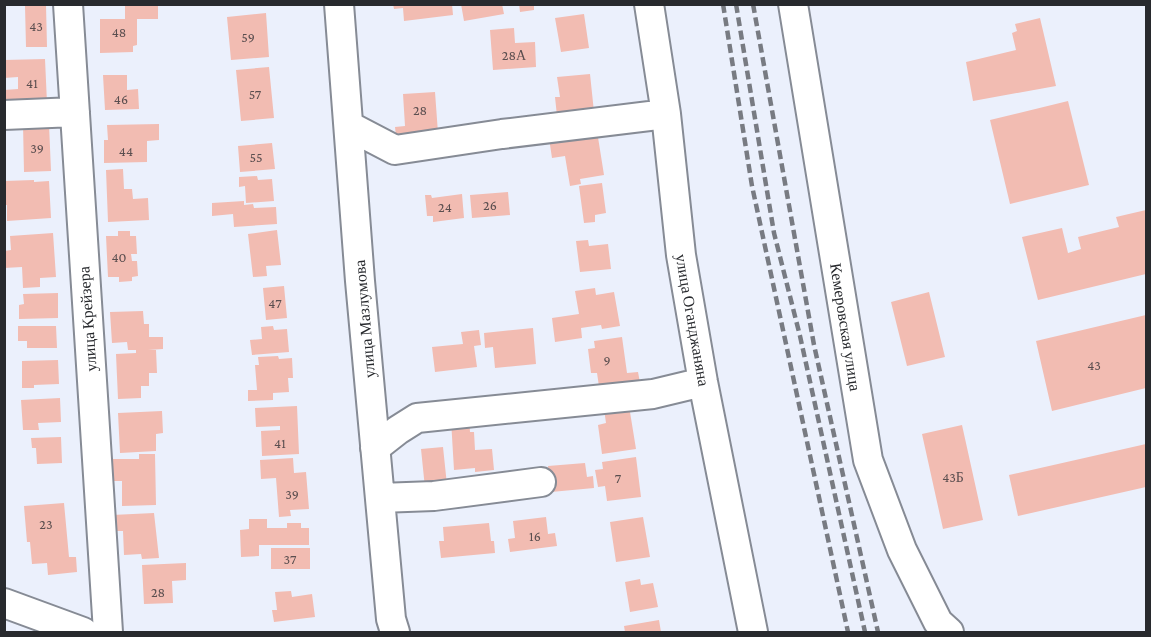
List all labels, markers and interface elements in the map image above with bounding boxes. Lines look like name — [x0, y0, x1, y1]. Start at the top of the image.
house number: 43 — [29, 18, 43, 34]
house number: 48 — [112, 24, 126, 40]
house number: 59 — [241, 29, 255, 45]
house number: 28А — [502, 47, 527, 63]
house number: 41 — [26, 75, 38, 91]
house number: 57 — [249, 86, 262, 102]
house number: 46 — [114, 91, 128, 107]
house number: 28 — [413, 102, 427, 118]
house number: 39 — [30, 140, 44, 156]
house number: 44 — [119, 143, 133, 159]
house number: 55 — [249, 149, 263, 165]
house number: 26 — [483, 197, 497, 213]
house number: 24 — [438, 199, 452, 215]
house number: 40 — [111, 249, 127, 265]
street label: улица Оганджаняна — [672, 253, 713, 388]
street label: улица Мазлумова — [351, 259, 379, 379]
street label: Кемеровская улица — [826, 262, 864, 392]
street label: улица Крейзера — [75, 266, 101, 372]
house number: 47 — [268, 295, 282, 311]
house number: 9 — [603, 352, 611, 368]
house number: 43 — [1087, 357, 1101, 373]
house number: 41 — [274, 435, 286, 451]
house number: 43Б — [942, 469, 964, 485]
house number: 7 — [615, 470, 622, 486]
house number: 39 — [285, 486, 299, 502]
house number: 23 — [39, 516, 53, 532]
house number: 16 — [529, 528, 541, 544]
house number: 37 — [284, 551, 297, 567]
house number: 28 — [151, 584, 165, 600]

